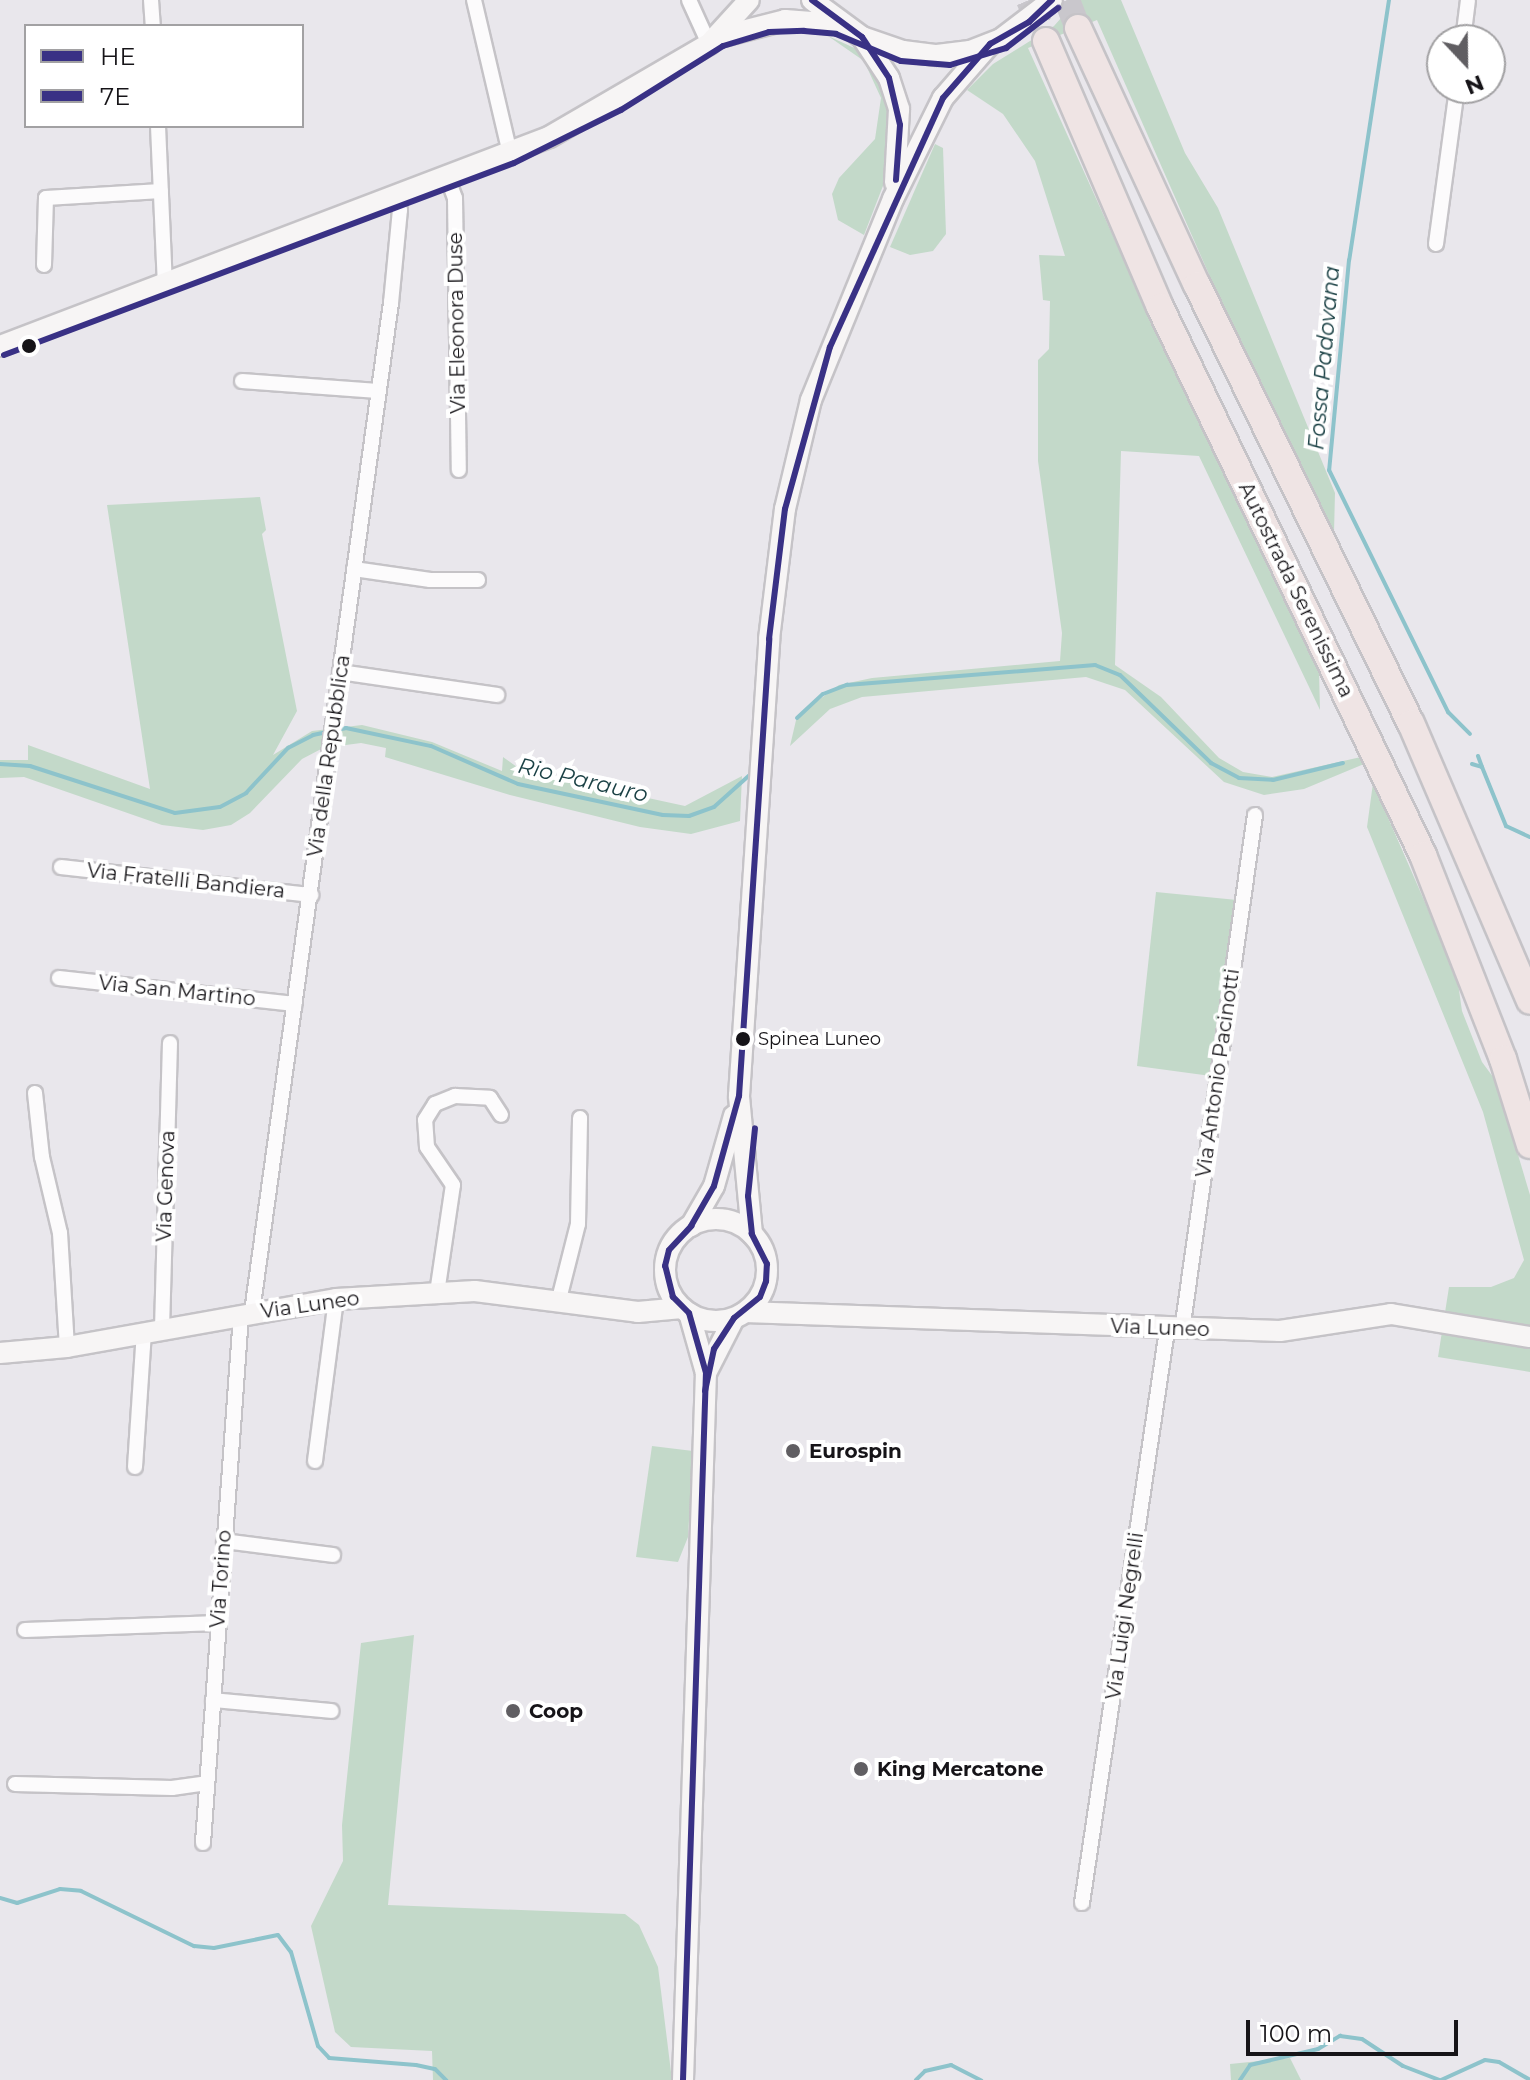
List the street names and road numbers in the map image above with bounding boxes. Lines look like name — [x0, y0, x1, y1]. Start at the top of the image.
street label: Via Eleonora Duse — [443, 232, 471, 414]
street label: Autostrada Serenissima — [1233, 479, 1359, 701]
street label: Via della Repubblica — [303, 653, 355, 859]
street label: Via Fratelli Bandiera — [86, 859, 286, 903]
street label: Via Antonio Pacinotti — [1191, 967, 1245, 1179]
street label: Via San Martino — [97, 971, 257, 1011]
street label: Via Genova — [152, 1130, 180, 1242]
street label: Via Luneo — [259, 1286, 361, 1324]
street label: Via Luneo — [1110, 1314, 1210, 1342]
street label: Via Torino — [206, 1529, 236, 1629]
street label: Via Luigi Negrelli — [1101, 1531, 1149, 1701]

